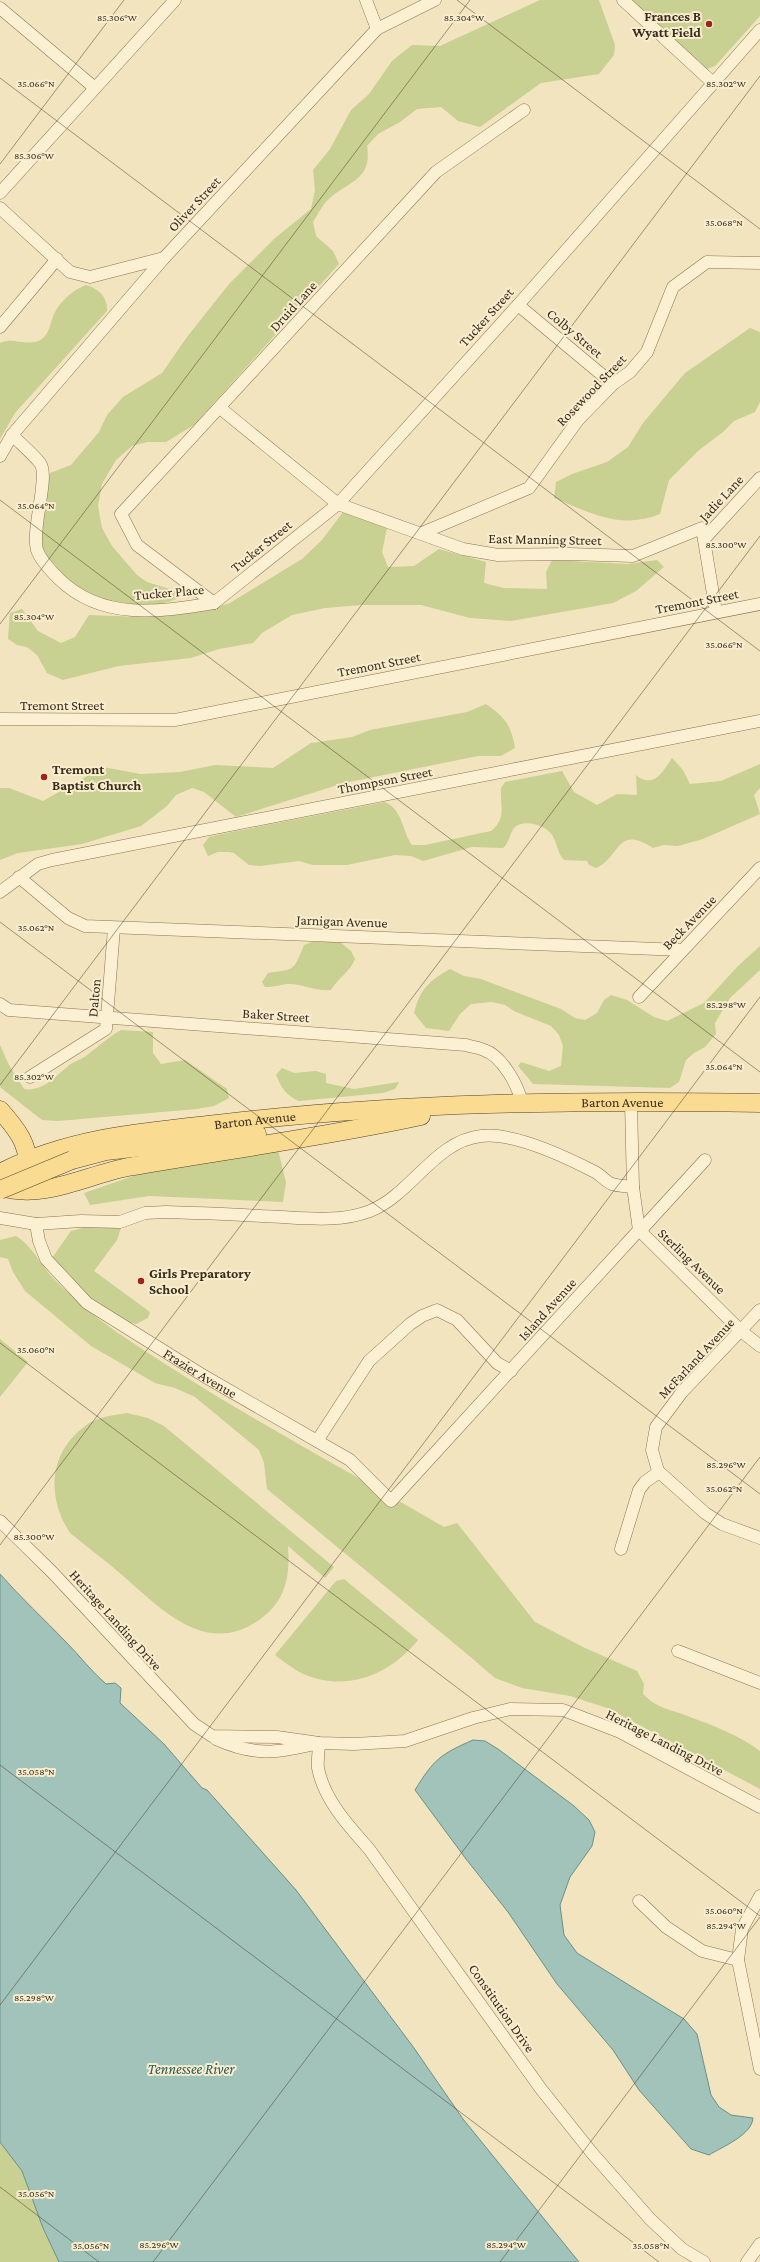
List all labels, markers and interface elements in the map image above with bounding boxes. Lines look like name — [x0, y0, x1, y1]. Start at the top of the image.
place label: Frances B Wyatt Field — [631, 8, 701, 40]
text: 85.306°W — [97, 12, 138, 23]
text: 85.304°W — [444, 12, 485, 23]
marker: Frances B Wyatt Field — [704, 19, 714, 29]
text: 35.066°N — [18, 78, 55, 89]
text: 85.302°W — [706, 78, 747, 89]
text: 85.306°W — [14, 150, 55, 161]
street label: Oliver Street — [164, 173, 224, 235]
text: 35.068°N — [705, 217, 743, 228]
street label: Druid Lane — [266, 277, 320, 335]
street label: Tucker Street — [455, 284, 517, 350]
street label: Colby Street — [544, 305, 606, 361]
street label: Rosewood Street — [553, 351, 629, 429]
street label: Jadie Lane — [694, 471, 746, 526]
text: 35.064°N — [17, 500, 55, 511]
street label: Tucker Street — [227, 516, 295, 575]
street label: East Manning Street — [488, 530, 602, 548]
text: 85.300°W — [705, 539, 747, 550]
street label: Tucker Place — [133, 581, 205, 603]
street label: Tremont Street — [654, 585, 740, 617]
text: 85.304°W — [14, 611, 55, 622]
text: 35.066°N — [706, 639, 743, 650]
street label: Tremont Street — [336, 648, 422, 680]
street label: Tremont Street — [20, 697, 104, 713]
place label: Tremont Baptist Church — [52, 761, 141, 793]
street label: Thompson Street — [336, 763, 434, 797]
marker: Tremont Baptist Church — [39, 772, 49, 782]
street label: Beck Avenue — [659, 891, 719, 953]
street label: Jarnigan Avenue — [294, 911, 388, 931]
text: 35.062°N — [18, 922, 55, 933]
street label: Dalton — [84, 978, 104, 1018]
text: 85.298°W — [706, 999, 747, 1010]
street label: Baker Street — [242, 1005, 310, 1025]
text: 35.064°N — [705, 1061, 743, 1072]
text: 85.302°W — [14, 1071, 55, 1082]
street label: Barton Avenue — [581, 1094, 663, 1110]
street label: Barton Avenue — [213, 1108, 296, 1132]
street label: Sterling Avenue — [655, 1225, 729, 1297]
place label: Girls Preparatory School — [149, 1265, 251, 1297]
street label: Island Avenue — [515, 1274, 579, 1344]
marker: Girls Preparatory School — [136, 1276, 146, 1286]
street label: McFarland Avenue — [655, 1314, 737, 1402]
text: 35.060°N — [17, 1344, 55, 1355]
street label: Frazier Avenue — [161, 1345, 240, 1401]
text: 85.296°W — [706, 1459, 747, 1470]
text: 35.062°N — [706, 1483, 743, 1494]
text: 85.300°W — [13, 1531, 55, 1542]
street label: Heritage Landing Drive — [67, 1566, 165, 1674]
street label: Heritage Landing Drive — [604, 1705, 726, 1779]
text: 35.058°N — [17, 1766, 55, 1777]
text: 35.060°N — [705, 1905, 743, 1916]
text: 85.294°W — [706, 1920, 747, 1931]
street label: Constitution Drive — [466, 1961, 538, 2055]
text: 85.298°W — [14, 1992, 55, 2003]
water label: Tennessee River — [148, 2061, 235, 2077]
text: 35.056°N — [18, 2188, 55, 2199]
text: 85.296°W — [139, 2239, 180, 2250]
text: 85.294°W — [486, 2239, 527, 2250]
text: 35.056°N — [73, 2240, 110, 2251]
text: 35.058°N — [632, 2240, 670, 2251]

